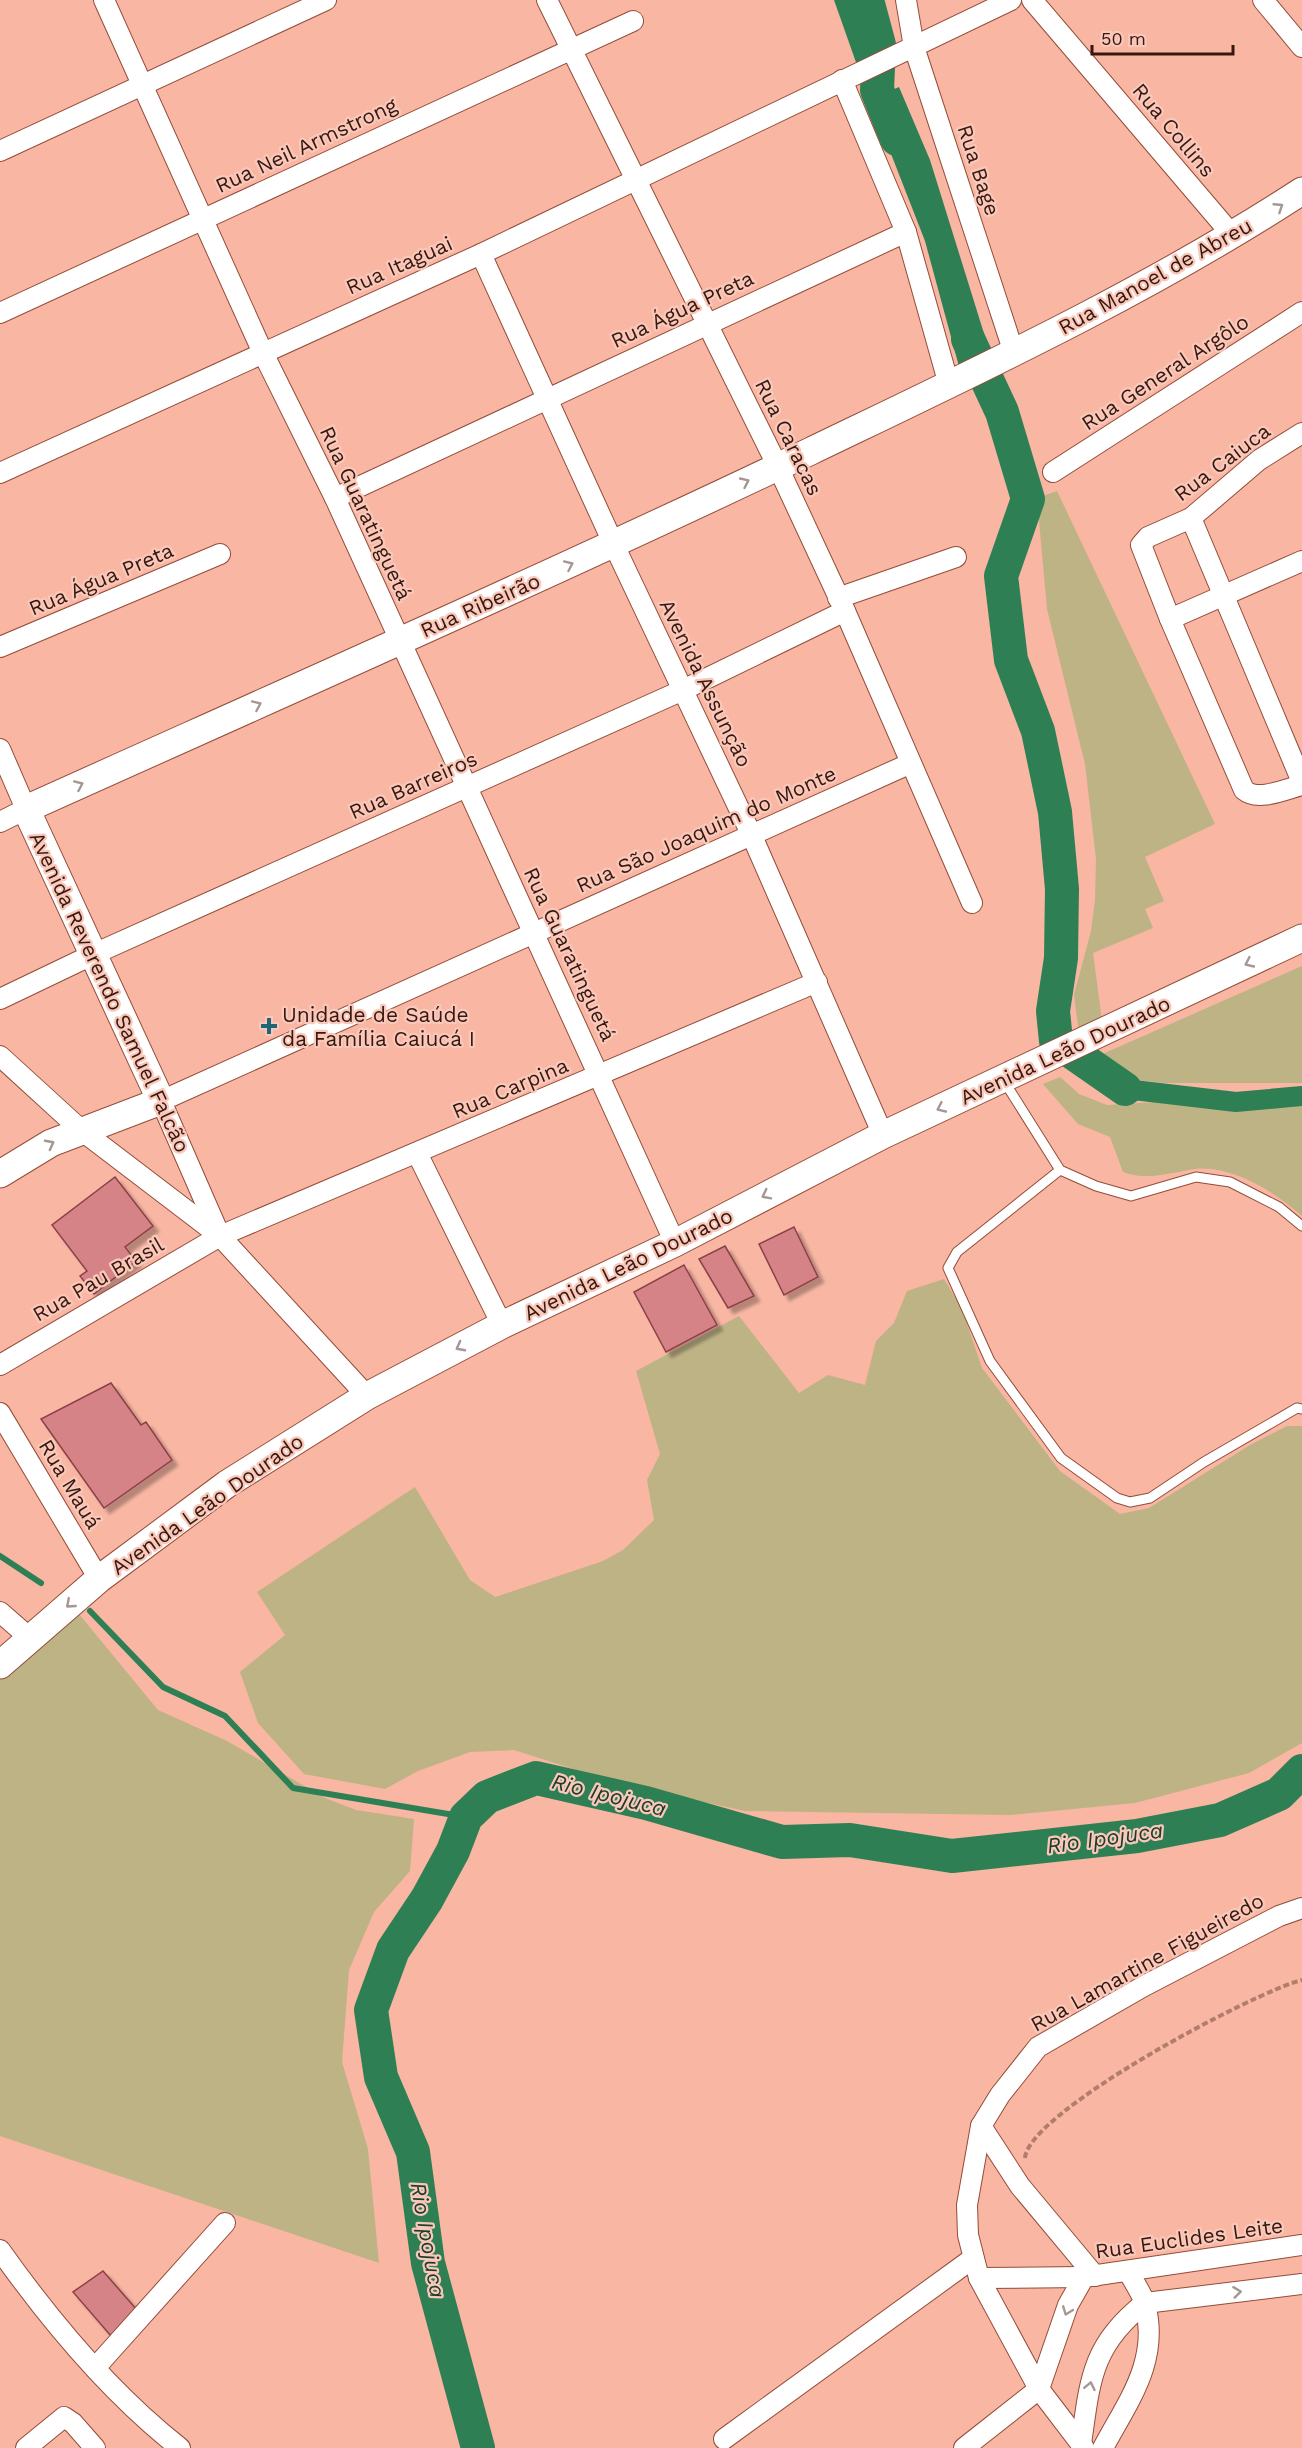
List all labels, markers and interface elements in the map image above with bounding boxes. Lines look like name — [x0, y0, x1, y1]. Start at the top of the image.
scale bar — [1092, 18, 1233, 56]
text: 50 m — [1101, 28, 1146, 49]
street label: Rua Collins — [1128, 78, 1220, 182]
street label: Rua Neil Armstrong — [211, 92, 402, 198]
street label: Rua Bage — [953, 121, 1005, 219]
one-way arrow — [1272, 203, 1283, 214]
street label: Rua Manoel de Abreu — [1054, 212, 1256, 340]
street label: Rua Itaguai — [342, 230, 456, 300]
street label: Rua Água Preta — [607, 265, 757, 353]
street label: Rua General Argôlo — [1077, 309, 1253, 435]
street label: Rua Caracas — [750, 375, 828, 499]
street label: Rua Caiuca — [1169, 418, 1275, 506]
street label: Rua Guaratinguetá — [315, 422, 417, 604]
one-way arrow — [739, 478, 750, 490]
street label: Rua Água Preta — [25, 537, 177, 621]
one-way arrow — [562, 560, 573, 572]
street label: Rua Ribeirão — [416, 567, 544, 643]
street label: Avenida Assunção — [654, 595, 758, 771]
one-way arrow — [250, 700, 261, 712]
street label: Rua Barreiros — [345, 746, 481, 824]
street label: Rua São Joaquim do Monte — [572, 760, 840, 898]
one-way arrow — [73, 780, 84, 792]
street label: Avenida Reverendo Samuel Falcão — [25, 828, 195, 1156]
street label: Rua Guaratinguetá — [519, 863, 621, 1045]
one-way arrow — [1245, 956, 1256, 968]
street label: Avenida Leão Dourado — [956, 990, 1174, 1110]
place label: Unidade de Saúde da Família Caiucá I — [282, 1002, 475, 1051]
marker: Unidade de Saúde da Família Caiucá I — [260, 1017, 278, 1035]
street label: Rua Carpina — [448, 1052, 572, 1124]
one-way arrow — [936, 1101, 947, 1113]
one-way arrow — [44, 1140, 54, 1151]
one-way arrow — [762, 1188, 773, 1199]
street label: Avenida Leão Dourado — [520, 1203, 736, 1325]
street label: Rua Pau Brasil — [28, 1231, 168, 1327]
one-way arrow — [456, 1340, 466, 1351]
street label: Avenida Leão Dourado — [106, 1428, 308, 1580]
street label: Rua Mauá — [34, 1435, 106, 1533]
one-way arrow — [66, 1597, 77, 1608]
water label: Rio Ipojuca — [549, 1769, 669, 1821]
water label: Rio Ipojuca — [1045, 1817, 1165, 1859]
street label: Rua Lamartine Figueiredo — [1026, 1887, 1268, 2037]
water label: Rio Ipojuca — [406, 2180, 450, 2300]
street label: Rua Euclides Leite — [1093, 2212, 1285, 2264]
one-way arrow — [1232, 2286, 1242, 2299]
one-way arrow — [1061, 2305, 1074, 2316]
one-way arrow — [1083, 2381, 1096, 2391]

